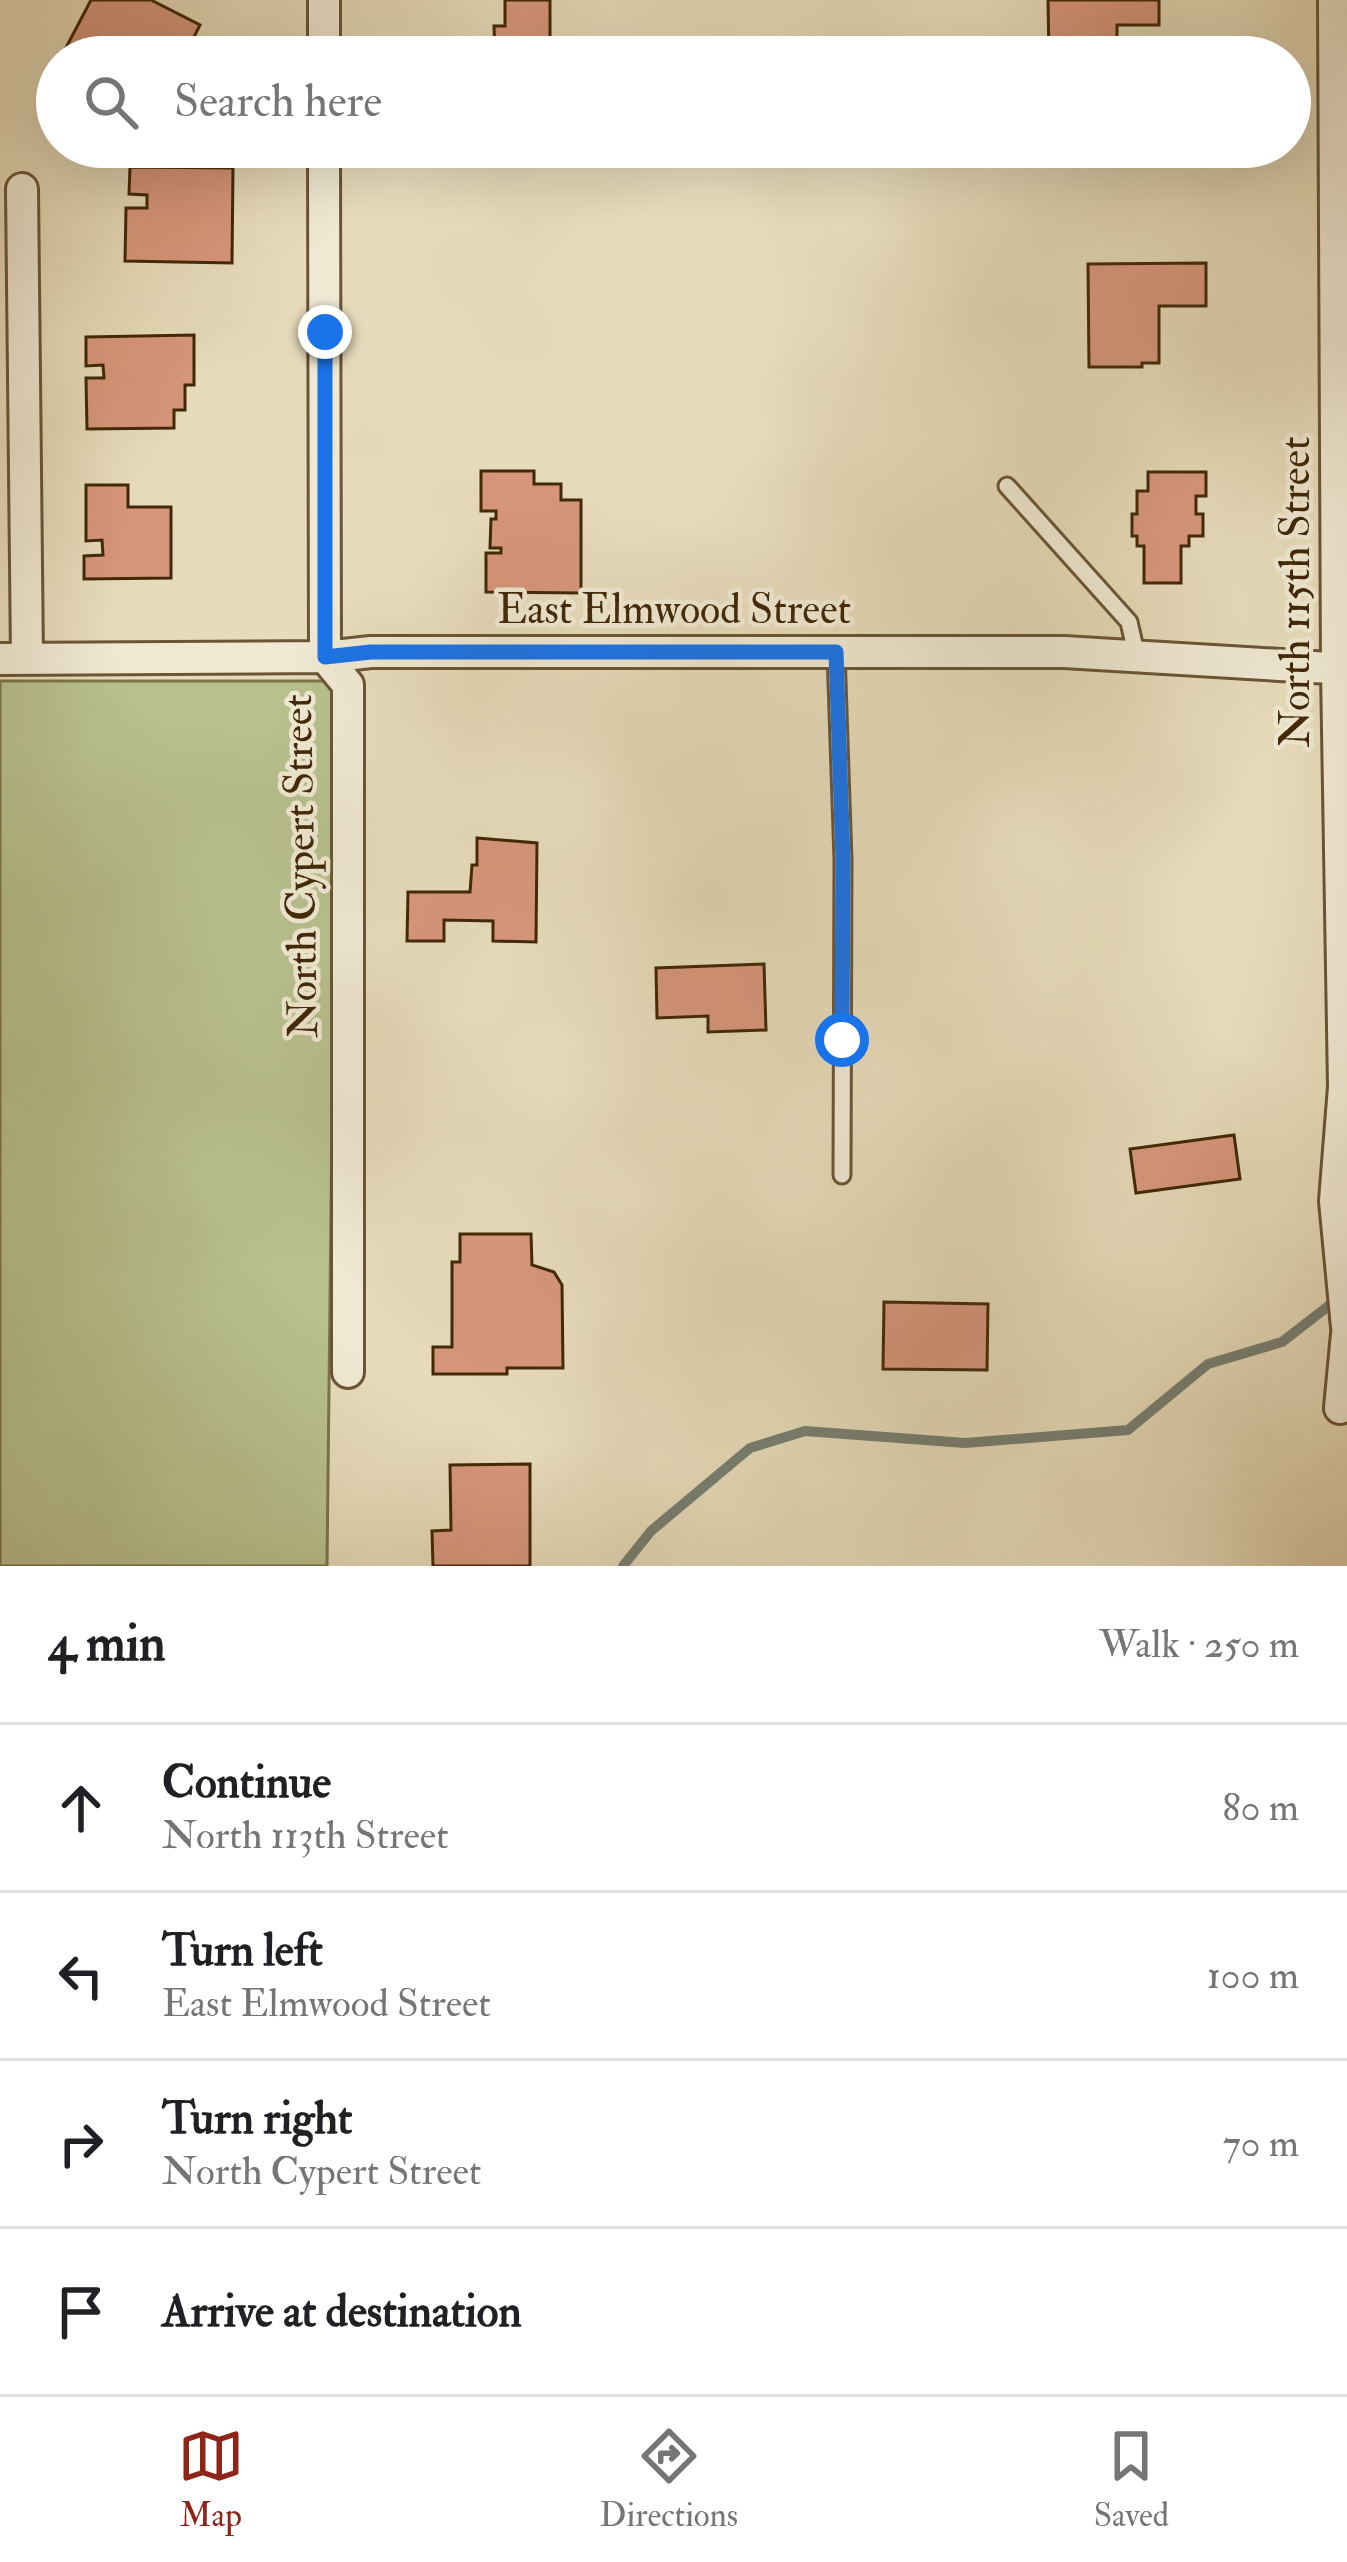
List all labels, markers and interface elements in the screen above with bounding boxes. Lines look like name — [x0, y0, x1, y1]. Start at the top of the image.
search box — [36, 36, 1311, 168]
icon: search — [78, 69, 144, 135]
text: Search here — [174, 74, 382, 130]
route end — [298, 305, 352, 359]
street label: North 115th Street — [1270, 436, 1322, 748]
street label: East Elmwood Street — [497, 584, 851, 636]
street label: North Cypert Street — [272, 694, 330, 1038]
route start — [815, 1013, 869, 1067]
text: 4 min — [48, 1612, 166, 1676]
text: Walk · 250 m — [1099, 1620, 1299, 1669]
text: Continue — [162, 1755, 331, 1811]
icon: ahead — [48, 1775, 114, 1841]
text: 80 m — [1222, 1783, 1299, 1832]
text: North 113th Street — [162, 1811, 449, 1860]
text: Turn left — [162, 1923, 323, 1979]
icon: left — [48, 1943, 114, 2009]
text: 100 m — [1207, 1951, 1299, 2000]
text: East Elmwood Street — [162, 1979, 491, 2028]
text: Turn right — [162, 2091, 352, 2147]
icon: right — [48, 2111, 114, 2177]
text: 70 m — [1223, 2119, 1299, 2168]
text: North Cypert Street — [162, 2147, 481, 2196]
icon: arrive — [48, 2279, 114, 2345]
text: Arrive at destination — [162, 2284, 522, 2340]
tab: Map — [178, 2423, 244, 2536]
tab: Directions — [600, 2423, 738, 2536]
tab: Saved — [1094, 2423, 1169, 2536]

